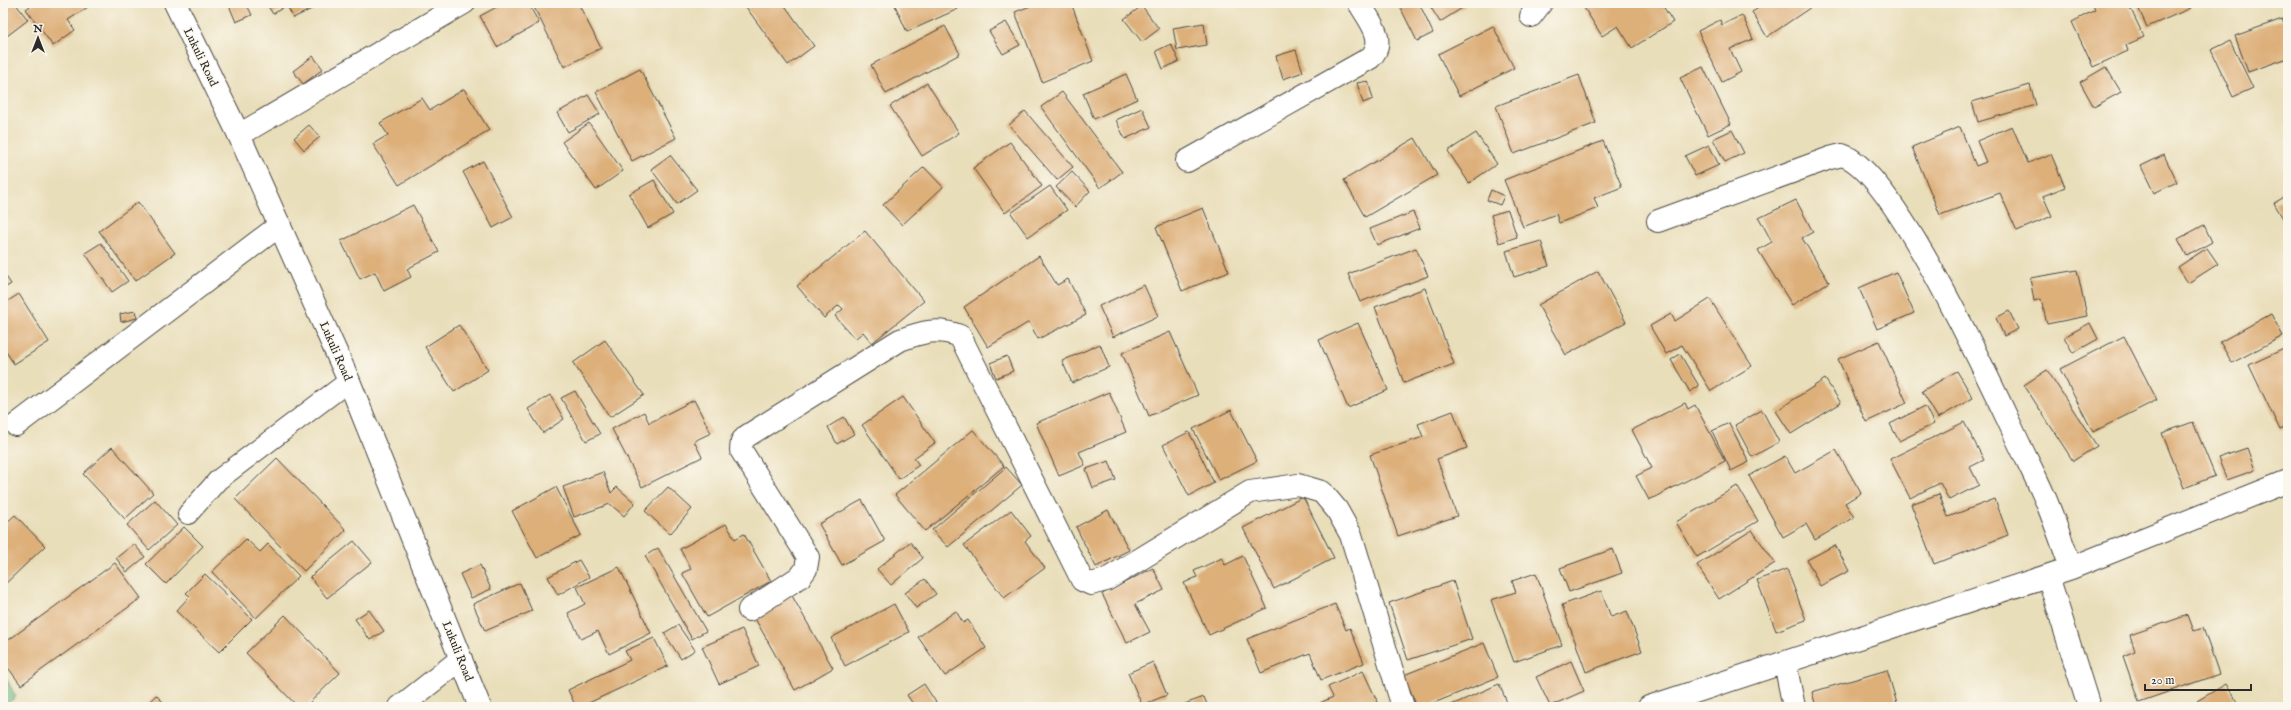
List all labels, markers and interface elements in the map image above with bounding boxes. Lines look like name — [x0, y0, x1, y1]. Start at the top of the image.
north arrow — [18, 18, 58, 58]
text: N — [32, 22, 43, 36]
street label: Lukuli Road — [180, 25, 222, 90]
street label: Lukuli Road — [316, 319, 356, 384]
street label: Lukuli Road — [439, 619, 477, 684]
scale bar — [2145, 666, 2251, 692]
text: 20 m — [2151, 673, 2174, 688]

